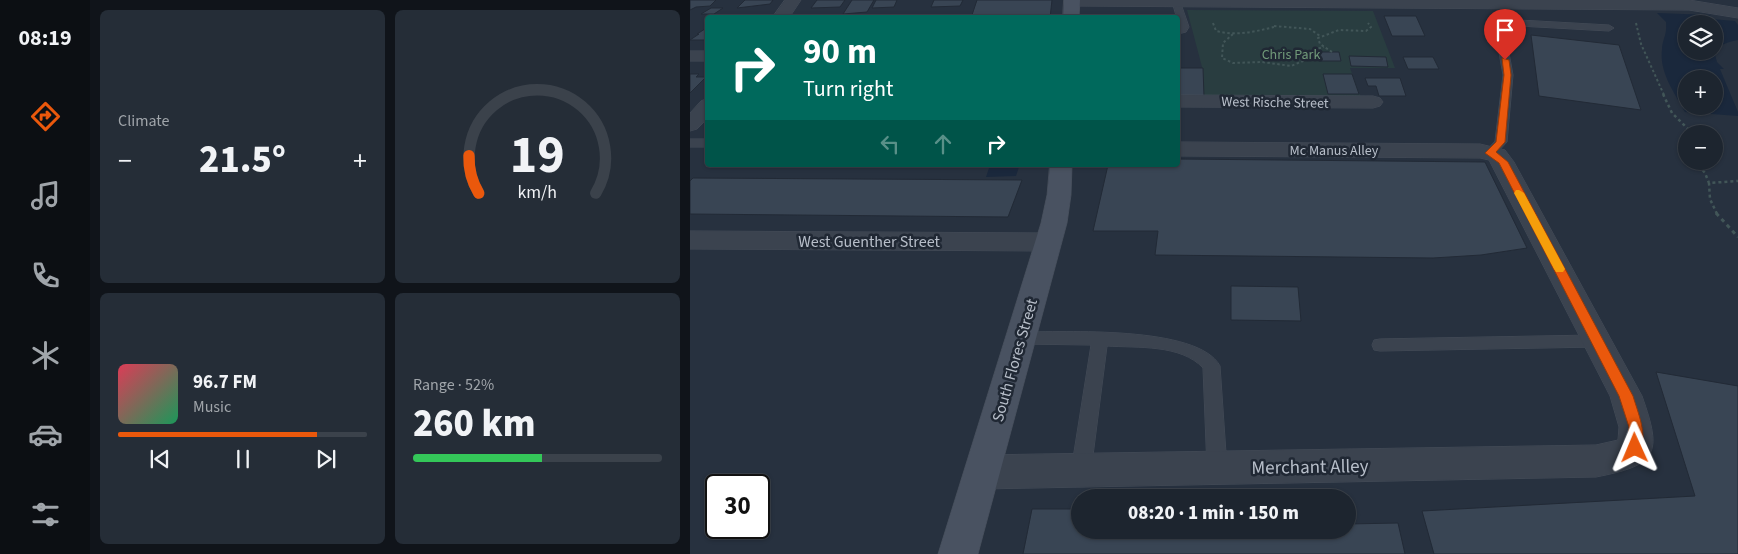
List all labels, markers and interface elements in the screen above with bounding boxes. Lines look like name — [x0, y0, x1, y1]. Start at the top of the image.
pin — [1484, 9, 1526, 60]
map controls — [1678, 15, 1723, 170]
button: layers — [1678, 15, 1723, 60]
icon: arrive — [1491, 16, 1519, 44]
text: 08:19 — [18, 22, 72, 54]
text: 90 m — [803, 27, 877, 77]
icon: right — [720, 35, 785, 100]
park label: Chris Park — [1262, 45, 1320, 65]
button: + — [1678, 70, 1723, 115]
text: Turn right — [803, 73, 893, 105]
street label: West Rische Street — [1221, 92, 1329, 114]
icon: directions — [28, 99, 63, 134]
text: Climate — [118, 110, 169, 132]
text: 19 — [510, 119, 565, 193]
button: − — [1678, 125, 1723, 170]
icon: left — [876, 130, 904, 158]
icon: ahead — [929, 130, 957, 158]
icon: right — [982, 130, 1010, 158]
text: 21.5° — [199, 133, 286, 187]
text: − — [118, 141, 132, 181]
text: + — [353, 141, 367, 181]
street label: Mc Manus Alley — [1290, 141, 1379, 161]
icon: music — [28, 178, 63, 213]
text: km/h — [518, 180, 557, 205]
street label: West Guenther Street — [798, 231, 940, 253]
icon: phone — [28, 258, 63, 293]
street label: South Flores Street — [987, 296, 1043, 424]
icon: climate — [28, 338, 63, 373]
text: 96.7 FM — [193, 369, 257, 396]
text: Range · 52% — [413, 374, 494, 396]
text: Music — [193, 396, 231, 418]
text: 260 km — [413, 397, 535, 451]
icon: car — [28, 417, 63, 452]
position arrow — [1608, 421, 1660, 473]
icon: previous — [146, 445, 174, 473]
icon: pause — [229, 445, 257, 473]
icon: next — [312, 445, 340, 473]
street label: Merchant Alley — [1251, 453, 1369, 482]
speed limit sign: 30 — [705, 474, 770, 539]
icon: filters — [28, 497, 63, 532]
text: 08:20 · 1 min · 150 m — [1128, 500, 1299, 527]

